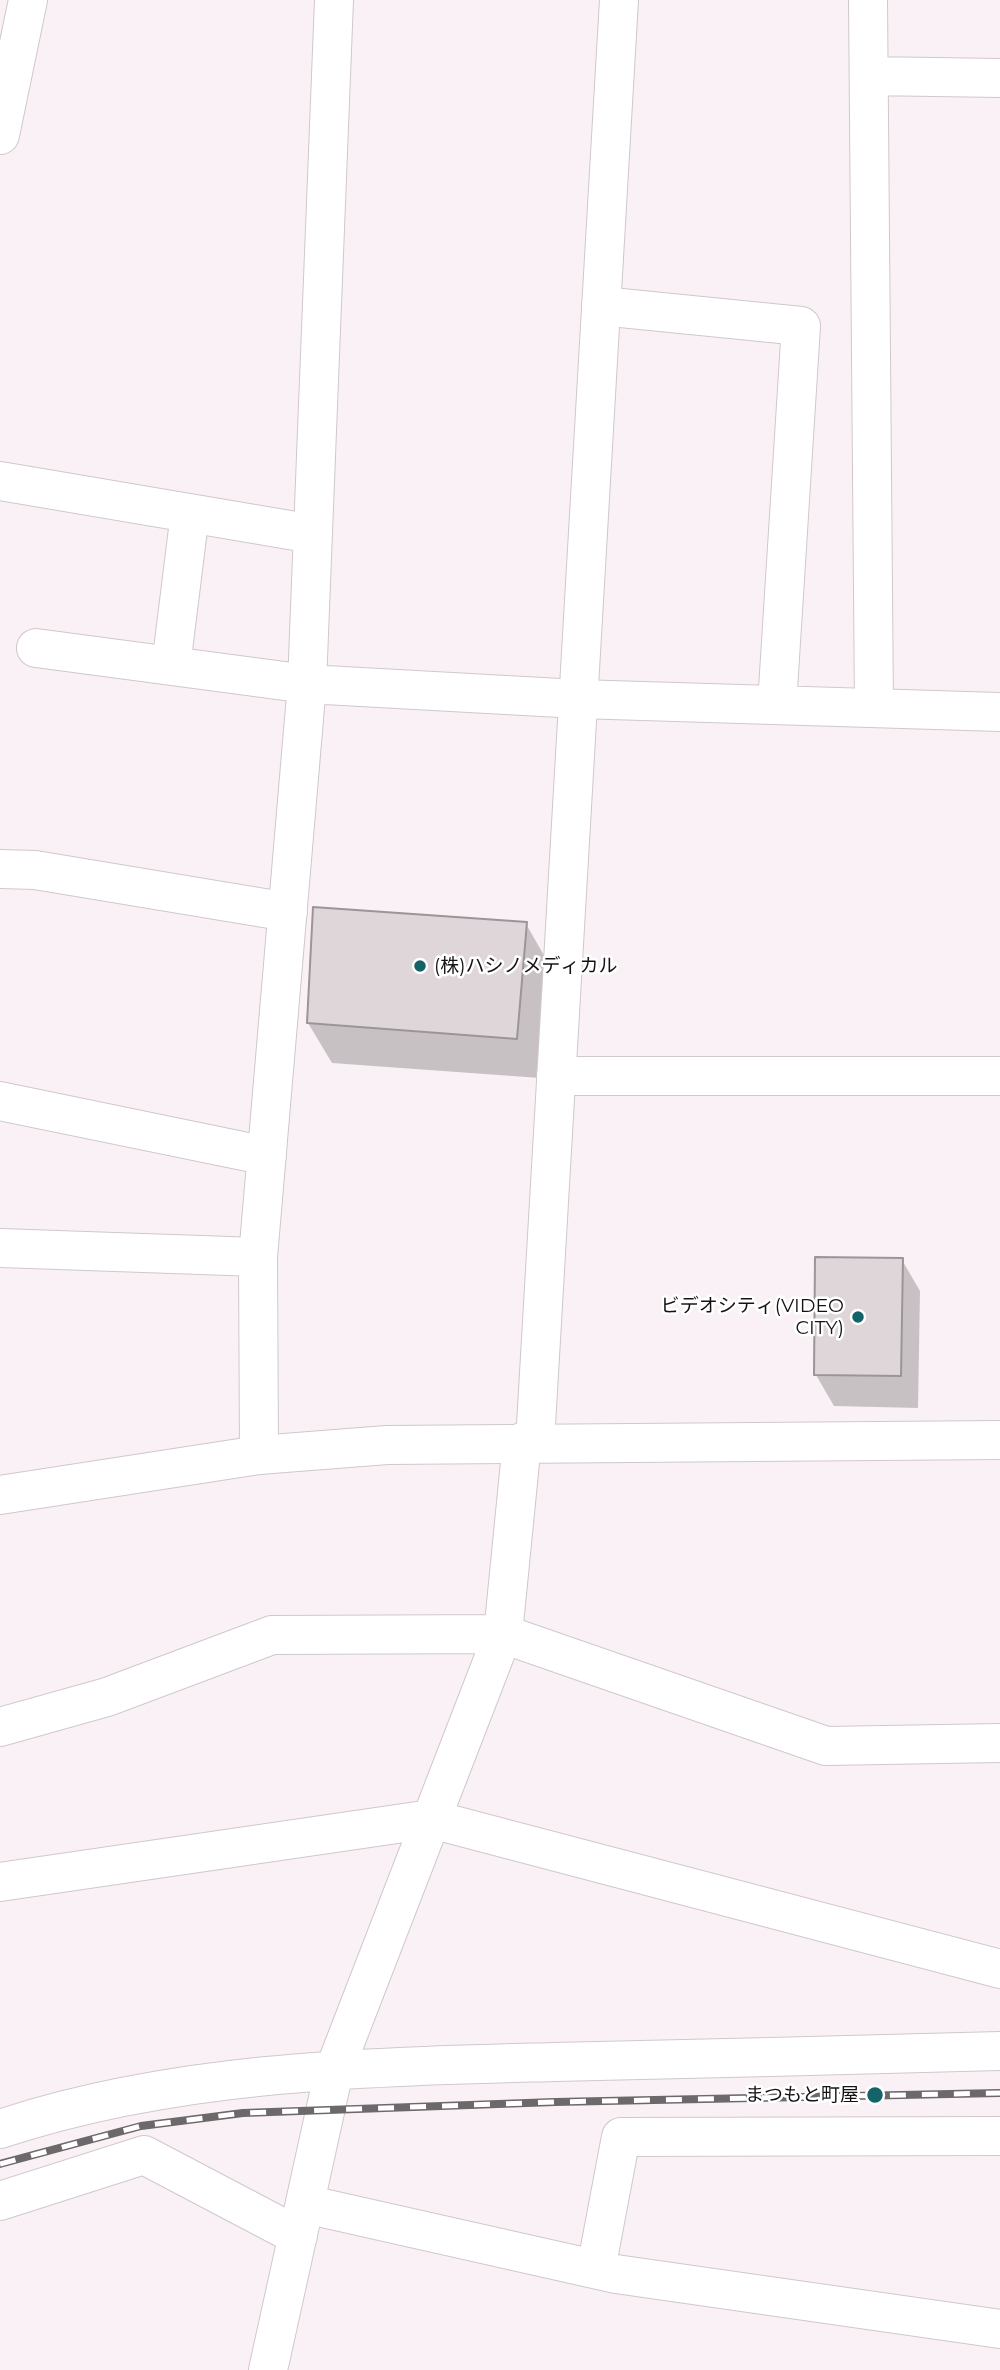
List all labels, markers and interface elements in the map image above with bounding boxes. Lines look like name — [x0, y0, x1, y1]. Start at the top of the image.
place label: (株)ハシノメディカル — [434, 955, 618, 977]
marker: (株)ハシノメディカル — [412, 958, 428, 974]
place label: ビデオシティ(VIDEO CITY) — [661, 1295, 844, 1339]
marker: ビデオシティ(VIDEO CITY) — [850, 1309, 866, 1325]
place label: まつもと町屋 — [745, 2084, 859, 2106]
marker: まつもと町屋 — [865, 2085, 885, 2105]

